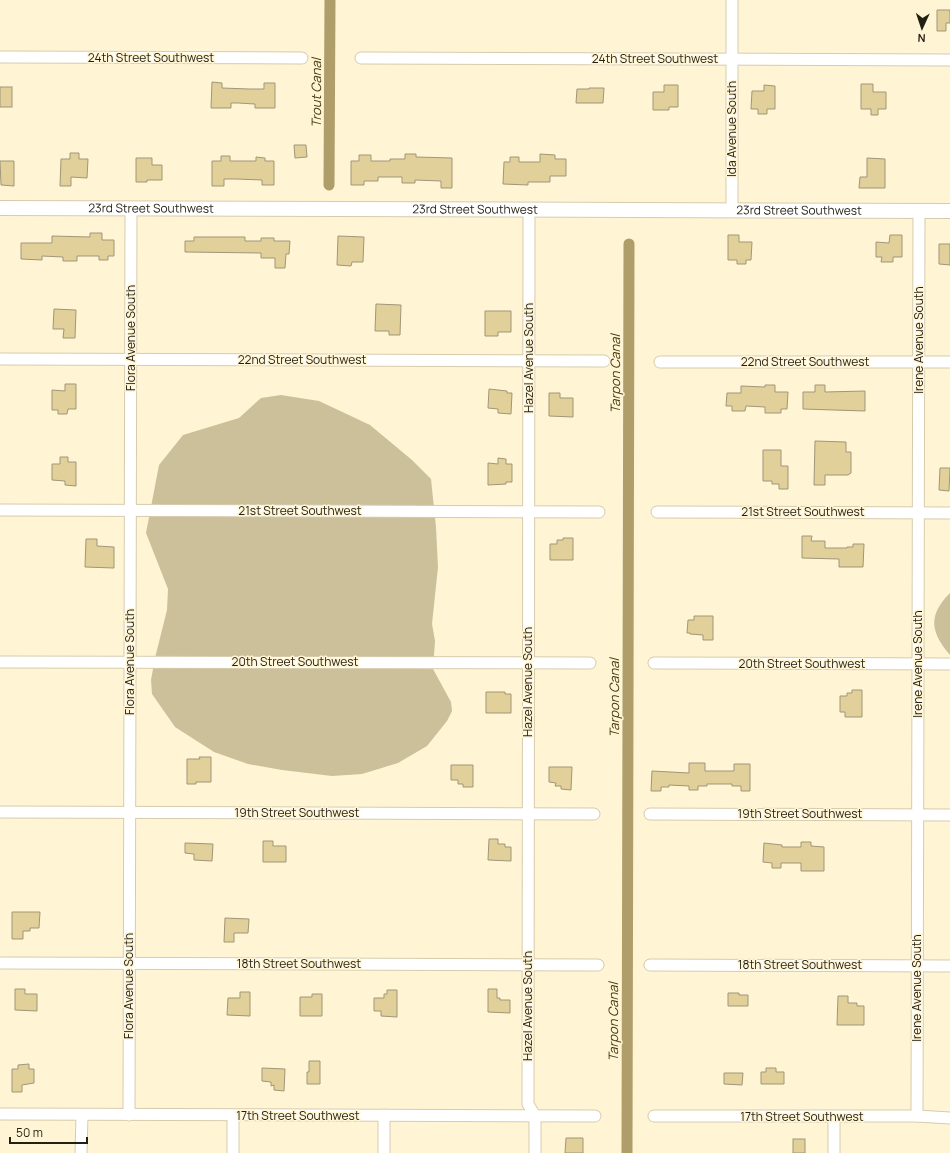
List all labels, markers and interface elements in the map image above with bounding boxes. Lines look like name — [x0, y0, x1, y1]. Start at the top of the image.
north arrow — [902, 8, 942, 48]
text: N — [917, 31, 926, 46]
street label: 24th Street Southwest — [88, 49, 214, 66]
street label: 24th Street Southwest — [592, 50, 718, 67]
water label: Trout Canal — [307, 56, 325, 128]
street label: Ida Avenue South — [723, 81, 740, 177]
street label: 23rd Street Southwest — [88, 199, 214, 217]
street label: 23rd Street Southwest — [412, 200, 538, 218]
street label: 23rd Street Southwest — [736, 201, 862, 219]
street label: Flora Avenue South — [122, 285, 139, 391]
street label: Irene Avenue South — [910, 286, 927, 394]
street label: Hazel Avenue South — [520, 303, 537, 413]
water label: Tarpon Canal — [606, 333, 624, 413]
street label: 22nd Street Southwest — [238, 351, 366, 368]
street label: 22nd Street Southwest — [741, 353, 869, 370]
street label: 21st Street Southwest — [238, 502, 362, 519]
street label: 21st Street Southwest — [741, 503, 865, 520]
street label: Flora Avenue South — [121, 609, 138, 715]
street label: Irene Avenue South — [909, 610, 926, 718]
street label: Hazel Avenue South — [519, 627, 536, 737]
street label: 20th Street Southwest — [232, 653, 359, 670]
street label: 20th Street Southwest — [739, 655, 866, 672]
water label: Tarpon Canal — [605, 657, 623, 737]
street label: 19th Street Southwest — [235, 804, 360, 821]
street label: 19th Street Southwest — [738, 805, 863, 822]
street label: Flora Avenue South — [120, 933, 137, 1039]
street label: Irene Avenue South — [908, 934, 925, 1042]
street label: Hazel Avenue South — [519, 951, 536, 1061]
street label: 18th Street Southwest — [237, 955, 361, 972]
street label: 18th Street Southwest — [738, 956, 862, 973]
water label: Tarpon Canal — [604, 981, 622, 1061]
street label: 17th Street Southwest — [236, 1107, 360, 1124]
street label: 17th Street Southwest — [740, 1108, 864, 1125]
scale bar — [10, 1119, 87, 1145]
text: 50 m — [16, 1124, 43, 1141]

